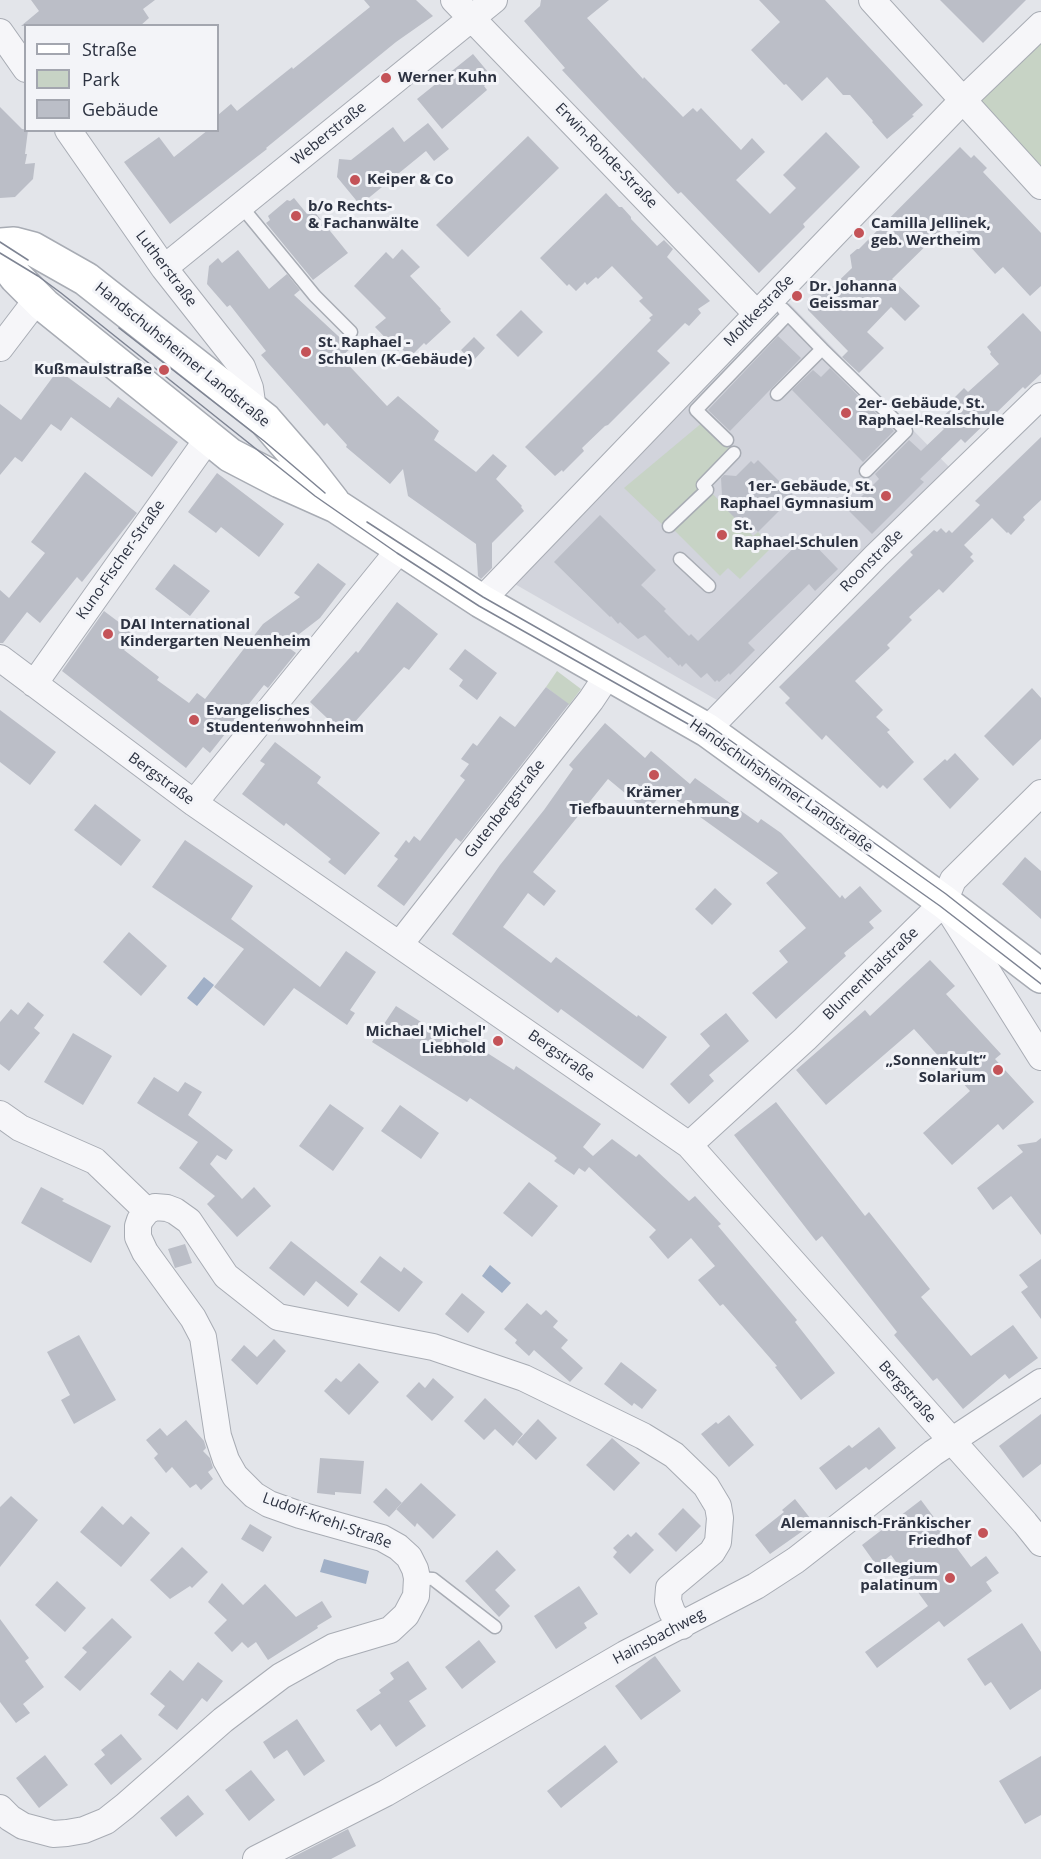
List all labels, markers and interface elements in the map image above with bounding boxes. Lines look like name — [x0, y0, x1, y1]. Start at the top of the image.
legend — [24, 24, 219, 132]
text: Straße — [82, 37, 137, 61]
text: Park — [82, 67, 120, 91]
place label: Werner Kuhn — [398, 69, 497, 87]
marker: Werner Kuhn — [379, 71, 393, 85]
text: Gebäude — [82, 97, 158, 121]
street label: Weberstraße — [288, 98, 370, 170]
street label: Erwin-Rohde-Straße — [551, 100, 661, 212]
place label: Keiper & Co — [367, 171, 453, 189]
marker: Keiper & Co — [348, 173, 362, 187]
place label: b/o Rechts- & Fachanwälte — [308, 198, 419, 233]
marker: b/o Rechts- & Fachanwälte — [289, 209, 303, 223]
place label: Camilla Jellinek, geb. Wertheim — [871, 215, 991, 250]
marker: Camilla Jellinek, geb. Wertheim — [852, 226, 866, 240]
street label: Lutherstraße — [131, 227, 201, 311]
street label: Moltkestraße — [720, 271, 798, 351]
place label: Dr. Johanna Geissmar — [809, 278, 897, 313]
street label: Handschuhsheimer Landstraße — [91, 279, 273, 431]
marker: Dr. Johanna Geissmar — [790, 289, 804, 303]
place label: St. Raphael - Schulen (K-Gebäude) — [318, 334, 472, 369]
marker: St. Raphael - Schulen (K-Gebäude) — [299, 345, 313, 359]
place label: Kußmaulstraße — [34, 361, 152, 379]
marker: Kußmaulstraße — [157, 363, 171, 377]
place label: 2er- Gebäude, St. Raphael-Realschule — [858, 395, 1004, 430]
marker: 2er- Gebäude, St. Raphael-Realschule — [839, 406, 853, 420]
place label: 1er- Gebäude, St. Raphael Gymnasium — [720, 478, 874, 513]
marker: 1er- Gebäude, St. Raphael Gymnasium — [879, 489, 893, 503]
street label: Kuno-Fischer-Straße — [73, 497, 169, 623]
place label: St. Raphael-Schulen — [734, 517, 859, 552]
street label: Roonstraße — [837, 526, 907, 596]
marker: St. Raphael-Schulen — [715, 528, 729, 542]
place label: DAI International Kindergarten Neuenheim — [120, 616, 311, 651]
marker: DAI International Kindergarten Neuenheim — [101, 627, 115, 641]
place label: Evangelisches Studentenwohnheim — [206, 702, 364, 737]
marker: Evangelisches Studentenwohnheim — [187, 713, 201, 727]
street label: Handschuhsheimer Landstraße — [686, 716, 876, 856]
street label: Bergstraße — [125, 749, 197, 809]
street label: Gutenbergstraße — [461, 756, 549, 862]
marker: Krämer Tiefbauunternehmung — [647, 768, 661, 782]
place label: Krämer Tiefbauunternehmung — [569, 784, 739, 819]
street label: Blumenthalstraße — [820, 924, 922, 1024]
place label: Michael 'Michel' Liebhold — [366, 1023, 486, 1058]
street label: Bergstraße — [524, 1027, 598, 1085]
marker: Michael 'Michel' Liebhold — [491, 1034, 505, 1048]
place label: „Sonnenkult“ Solarium — [885, 1052, 986, 1087]
marker: „Sonnenkult“ Solarium — [991, 1063, 1005, 1077]
street label: Bergstraße — [875, 1357, 939, 1427]
street label: Ludolf-Krehl-Straße — [260, 1489, 394, 1553]
place label: Alemannisch-Fränkischer Friedhof — [781, 1515, 971, 1550]
marker: Alemannisch-Fränkischer Friedhof — [976, 1526, 990, 1540]
place label: Collegium palatinum — [860, 1560, 938, 1595]
marker: Collegium palatinum — [943, 1571, 957, 1585]
street label: Hainsbachweg — [610, 1605, 708, 1669]

